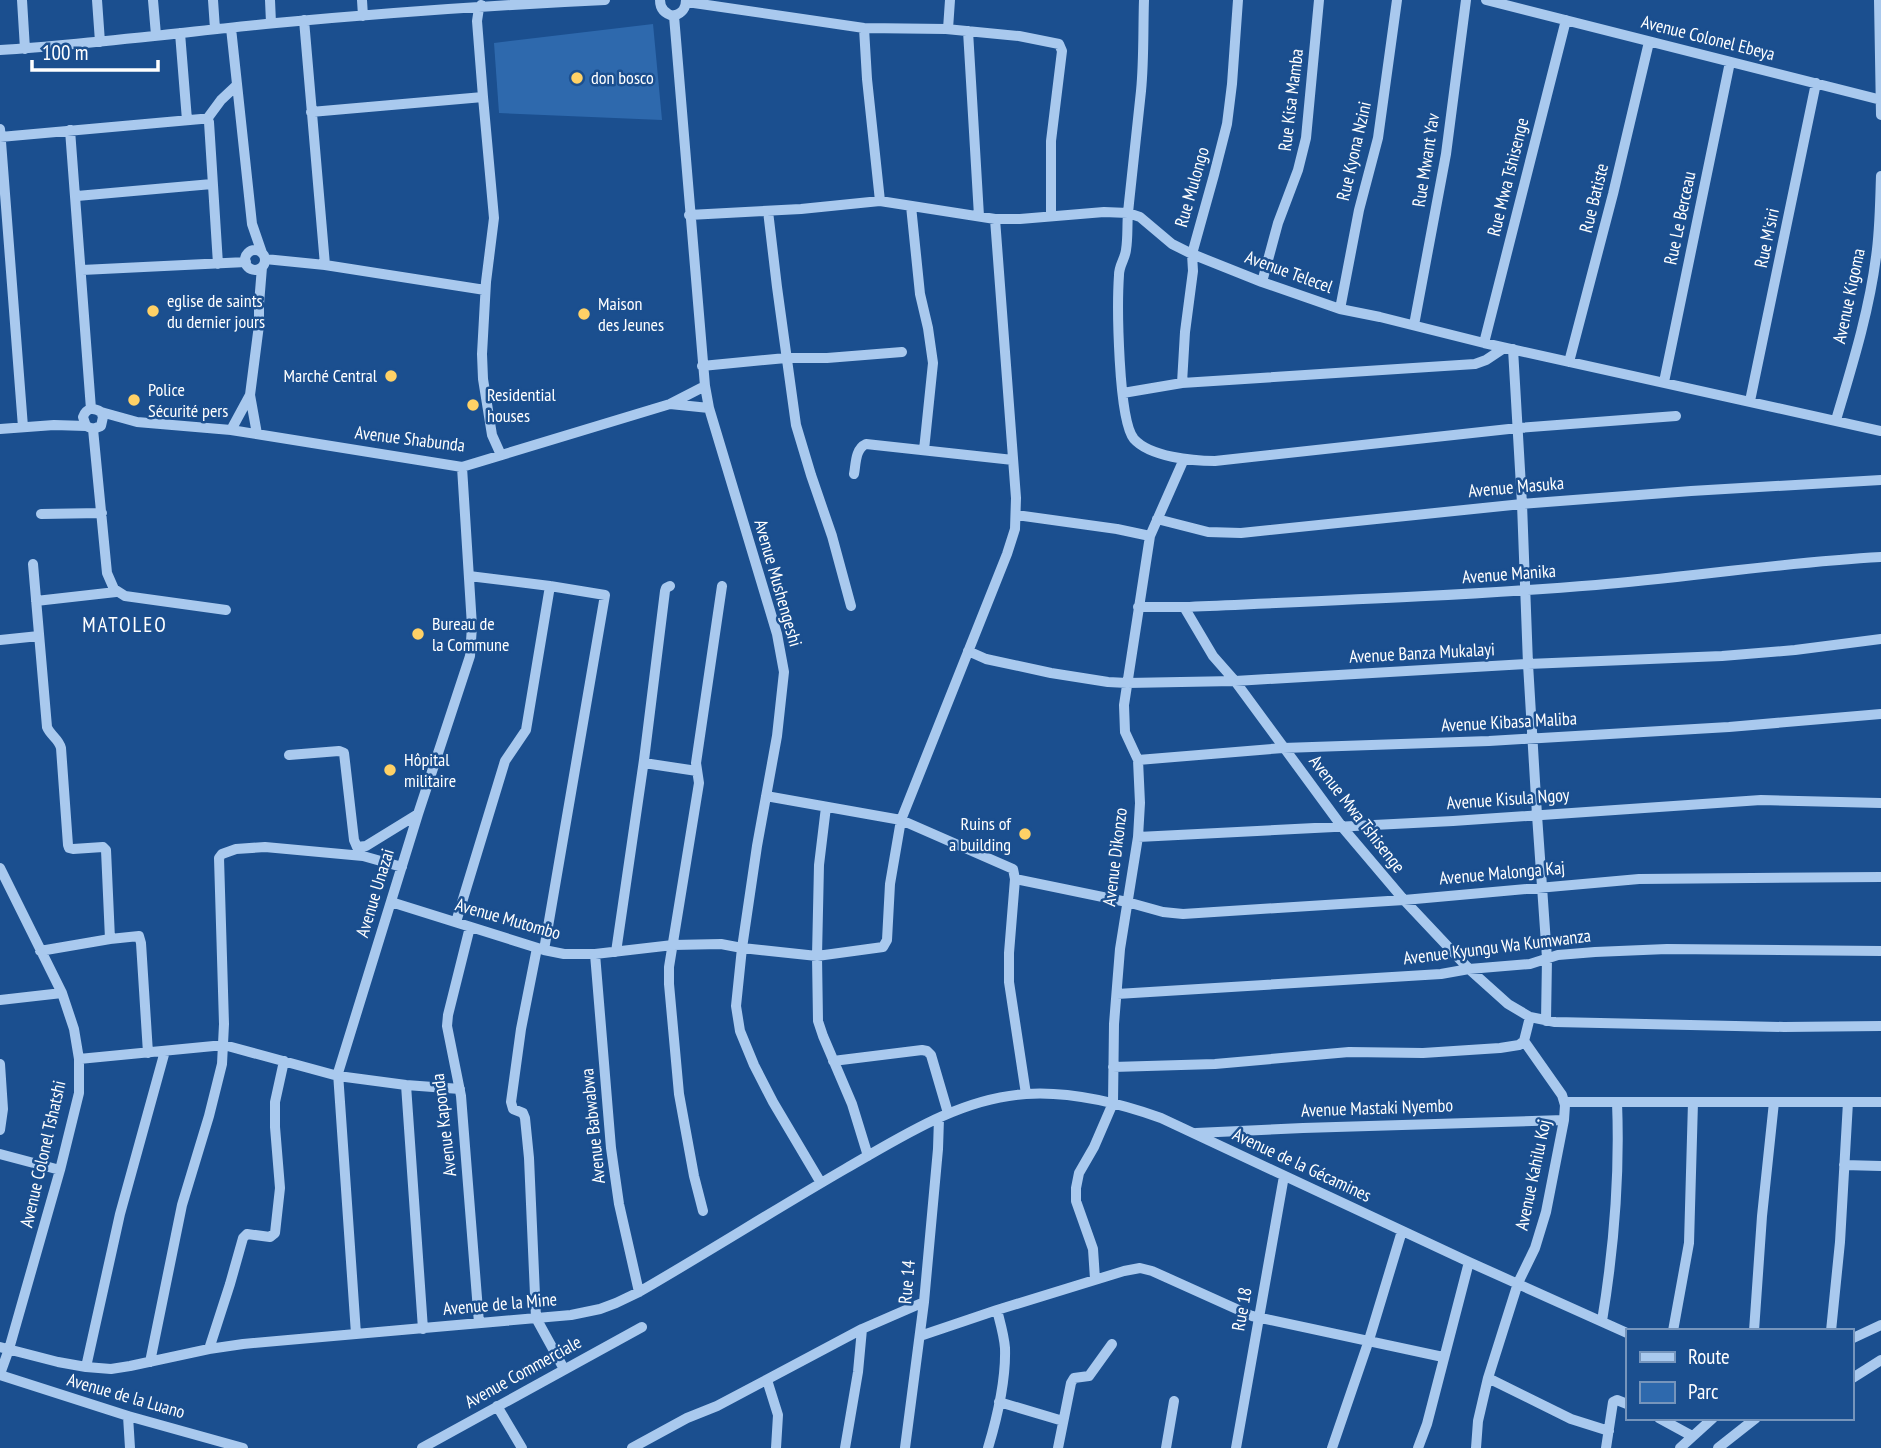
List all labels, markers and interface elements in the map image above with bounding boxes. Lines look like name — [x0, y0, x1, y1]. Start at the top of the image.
street label: Avenue Colonel Ebeya — [1639, 10, 1777, 65]
scale bar — [32, 28, 158, 72]
text: 100 m — [42, 39, 88, 66]
street label: Rue Kisa Mamba — [1273, 47, 1308, 152]
place label: don bosco — [591, 66, 654, 89]
marker: don bosco — [569, 70, 585, 86]
street label: Rue Kyona Nzini — [1331, 99, 1376, 203]
street label: Rue Mwant Yav — [1407, 111, 1444, 208]
street label: Rue Mwa Tshisenge — [1482, 115, 1533, 239]
street label: Rue Mulongo — [1169, 144, 1214, 230]
street label: Rue Batiste — [1574, 161, 1613, 235]
street label: Rue Le Berceau — [1658, 169, 1701, 267]
street label: Rue M'siri — [1749, 206, 1784, 270]
street label: Avenue Telecel — [1242, 245, 1337, 298]
street label: Avenue Kigoma — [1827, 246, 1870, 346]
place label: eglise de saints du dernier jours — [167, 289, 265, 333]
place label: Maison des Jeunes — [598, 292, 664, 336]
marker: eglise de saints du dernier jours — [145, 303, 161, 319]
marker: Maison des Jeunes — [576, 306, 592, 322]
place label: Marché Central — [283, 364, 378, 387]
marker: Marché Central — [383, 368, 399, 384]
place label: Police Sécurité pers — [148, 378, 228, 422]
place label: Residential houses — [487, 383, 557, 427]
marker: Police Sécurité pers — [126, 392, 142, 408]
marker: Residential houses — [465, 397, 481, 413]
street label: Avenue Shabunda — [354, 420, 466, 457]
street label: Avenue Masuka — [1467, 471, 1565, 502]
street label: Avenue Mushengeshi — [749, 517, 808, 649]
street label: Avenue Manika — [1461, 559, 1557, 588]
district label: MATOLEO — [82, 611, 168, 638]
place label: Bureau de la Commune — [432, 612, 509, 656]
marker: Bureau de la Commune — [410, 626, 426, 642]
street label: Avenue Banza Mukalayi — [1348, 637, 1495, 668]
street label: Avenue Kibasa Maliba — [1440, 706, 1577, 737]
place label: Hôpital militaire — [404, 748, 456, 792]
street label: Avenue Mwa Tshisenge — [1304, 750, 1410, 877]
marker: Hôpital militaire — [382, 762, 398, 778]
street label: Avenue Kisula Ngoy — [1446, 783, 1570, 814]
street label: Avenue Dikonzo — [1097, 806, 1132, 908]
place label: Ruins of a building — [949, 812, 1012, 856]
marker: Ruins of a building — [1017, 826, 1033, 842]
street label: Avenue Unazai — [350, 846, 399, 940]
street label: Avenue Malonga Kaj — [1438, 856, 1566, 889]
street label: Avenue Mutombo — [453, 893, 564, 945]
street label: Avenue Kyungu Wa Kumwanza — [1402, 924, 1592, 969]
street label: Avenue Babwabwa — [575, 1067, 610, 1185]
street label: Avenue Kaponda — [426, 1072, 461, 1178]
street label: Avenue Colonel Tshatshi — [14, 1078, 71, 1230]
street label: Avenue Mastaki Nyembo — [1301, 1093, 1454, 1122]
street label: Avenue Kahilu Koj — [1510, 1117, 1555, 1232]
street label: Avenue de la Gécamines — [1229, 1122, 1375, 1207]
street label: Rue 14 — [893, 1259, 920, 1305]
street label: Rue 18 — [1226, 1285, 1257, 1333]
street label: Avenue de la Mine — [442, 1287, 558, 1320]
legend — [1626, 1329, 1853, 1420]
street label: Avenue Commerciale — [460, 1330, 585, 1413]
text: Route — [1688, 1343, 1730, 1370]
street label: Avenue de la Luano — [65, 1368, 188, 1423]
text: Parc — [1688, 1378, 1719, 1405]

